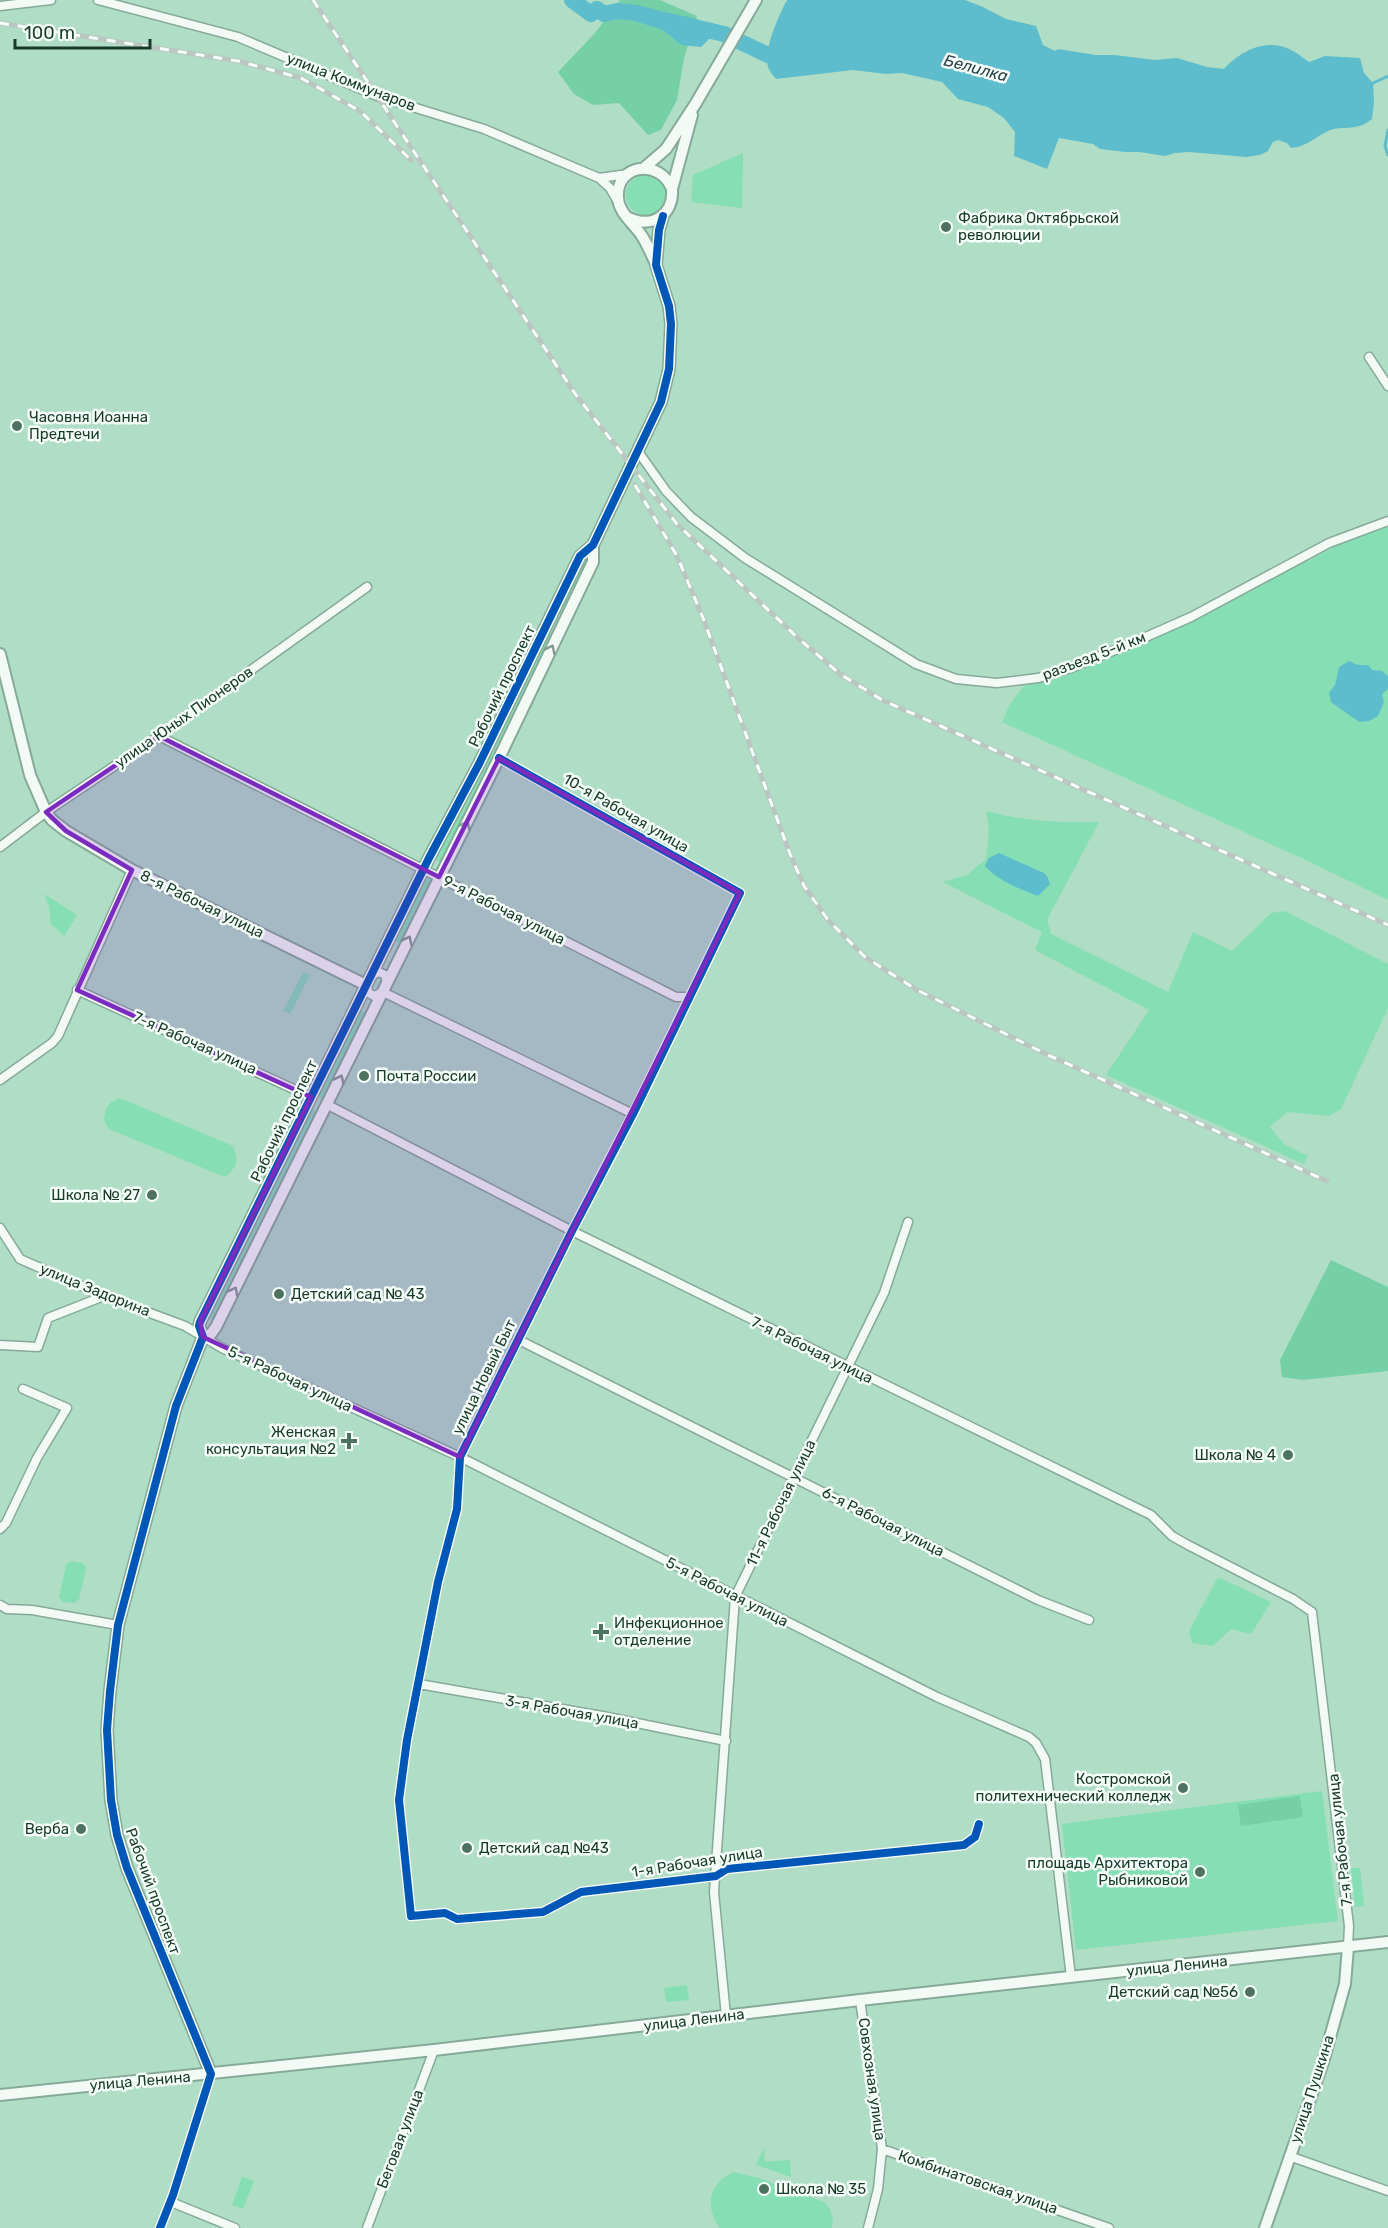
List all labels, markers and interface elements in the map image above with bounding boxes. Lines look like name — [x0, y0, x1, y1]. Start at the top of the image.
scale bar — [15, 12, 150, 50]
text: 100 m — [24, 22, 75, 44]
street label: улица Коммунаров — [284, 49, 418, 115]
water label: Белилка — [942, 50, 1010, 86]
place label: Фабрика Октябрьской революции — [958, 209, 1119, 244]
marker: Фабрика Октябрьской революции — [939, 220, 953, 234]
place label: Часовня Иоанна Предтечи — [29, 408, 148, 443]
marker: Часовня Иоанна Предтечи — [10, 419, 24, 433]
street label: Рабочий проспект — [465, 622, 539, 750]
street label: разъезд 5-й км — [1040, 628, 1148, 684]
one-way arrow — [543, 645, 555, 656]
street label: улица Юных Пионеров — [111, 662, 257, 772]
street label: 10-я Рабочая улица — [560, 770, 692, 856]
one-way arrow — [458, 820, 470, 831]
street label: 8-я Рабочая улица — [137, 866, 267, 942]
street label: 9-я Рабочая улица — [440, 871, 568, 949]
one-way arrow — [401, 935, 413, 946]
street label: 7-я Рабочая улица — [131, 1008, 259, 1078]
street label: Рабочий проспект — [247, 1057, 321, 1185]
place label: Почта России — [376, 1067, 476, 1085]
marker: Почта России — [357, 1069, 371, 1083]
one-way arrow — [333, 1074, 345, 1085]
place label: Школа № 27 — [51, 1186, 140, 1204]
marker: Школа № 27 — [145, 1188, 159, 1202]
street label: улица Задорина — [37, 1260, 153, 1320]
place label: Детский сад № 43 — [291, 1285, 425, 1303]
one-way arrow — [227, 1286, 239, 1297]
marker: Детский сад № 43 — [272, 1287, 286, 1301]
street label: 7-я Рабочая улица — [748, 1313, 876, 1387]
street label: улица Новый Быт — [448, 1316, 520, 1438]
street label: 5-я Рабочая улица — [225, 1342, 355, 1416]
place label: Женская консультация №2 — [206, 1423, 336, 1458]
marker: Женская консультация №2 — [340, 1432, 358, 1450]
street label: 11-я Рабочая улица — [743, 1437, 819, 1569]
place label: Школа № 4 — [1194, 1446, 1276, 1464]
marker: Школа № 4 — [1281, 1448, 1295, 1462]
street label: 6-я Рабочая улица — [819, 1483, 947, 1561]
street label: 5-я Рабочая улица — [663, 1553, 791, 1631]
place label: Инфекционное отделение — [614, 1614, 724, 1649]
marker: Инфекционное отделение — [592, 1623, 610, 1641]
street label: 3-я Рабочая улица — [504, 1691, 640, 1733]
place label: Костромской политехнический колледж — [976, 1770, 1171, 1805]
street label: 7-я Рабочая улица — [1324, 1773, 1356, 1907]
marker: Костромской политехнический колледж — [1176, 1781, 1190, 1795]
place label: Верба — [25, 1820, 69, 1838]
marker: Верба — [74, 1822, 88, 1836]
street label: Рабочий проспект — [122, 1825, 184, 1957]
place label: Детский сад №43 — [479, 1839, 609, 1857]
marker: Детский сад №43 — [460, 1841, 474, 1855]
street label: 1-я Рабочая улица — [630, 1843, 764, 1881]
place label: площадь Архитектора Рыбниковой — [1027, 1854, 1188, 1889]
marker: площадь Архитектора Рыбниковой — [1193, 1865, 1207, 1879]
street label: улица Ленина — [1126, 1952, 1228, 1980]
place label: Детский сад №56 — [1108, 1983, 1238, 2001]
marker: Детский сад №56 — [1243, 1985, 1257, 1999]
street label: улица Ленина — [643, 2005, 745, 2035]
street label: Совхозная улица — [854, 2016, 890, 2142]
street label: улица Пушкина — [1286, 2033, 1338, 2145]
street label: улица Ленина — [89, 2068, 191, 2094]
street label: Беговая улица — [373, 2087, 427, 2191]
street label: Комбинатовская улица — [896, 2146, 1060, 2218]
place label: Школа № 35 — [776, 2180, 866, 2198]
marker: Школа № 35 — [757, 2182, 771, 2196]

